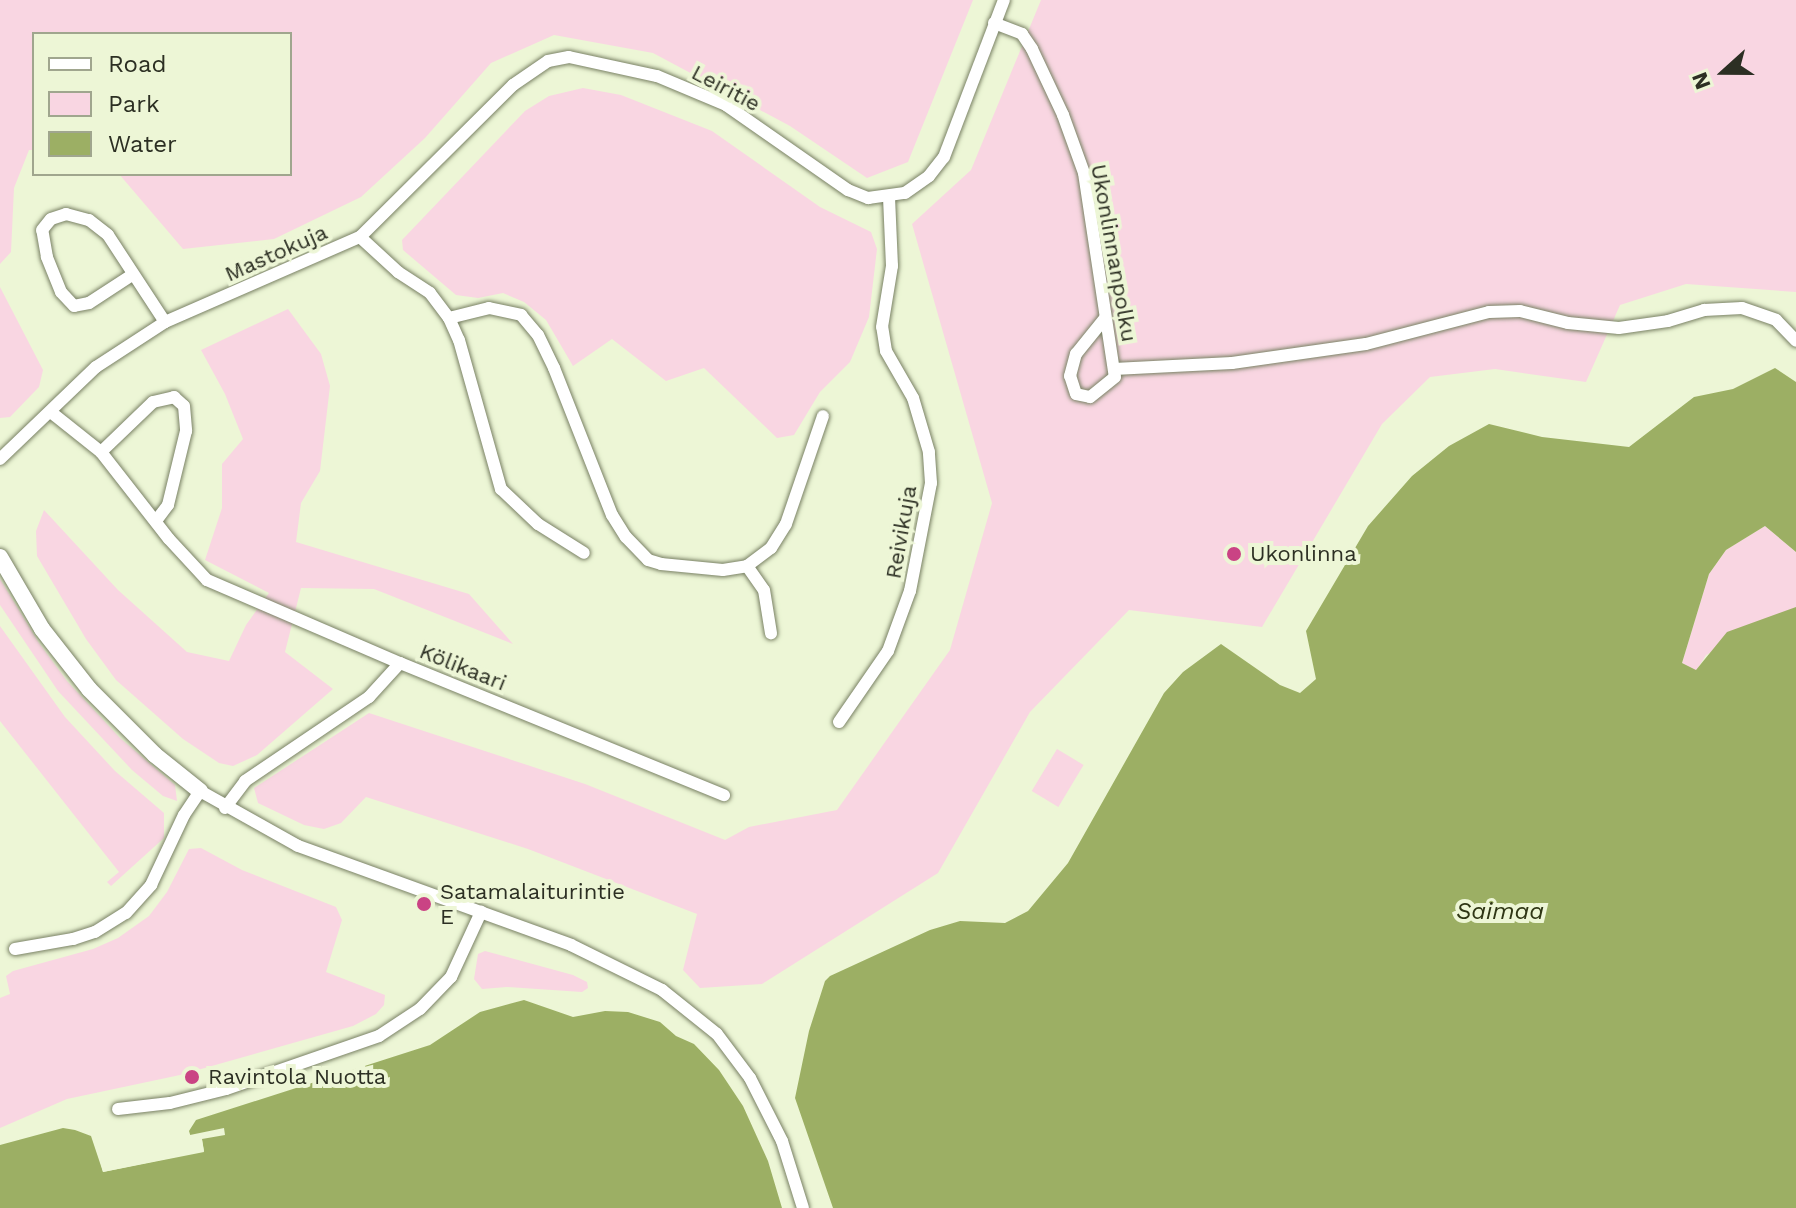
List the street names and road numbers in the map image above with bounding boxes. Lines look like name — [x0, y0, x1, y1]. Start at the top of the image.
street label: Leiritie — [687, 59, 765, 117]
street label: Ukonlinnanpolku — [1085, 162, 1143, 344]
street label: Mastokuja — [221, 219, 331, 287]
street label: Reivikuja — [880, 483, 922, 581]
street label: Kölikaari — [416, 638, 510, 696]

